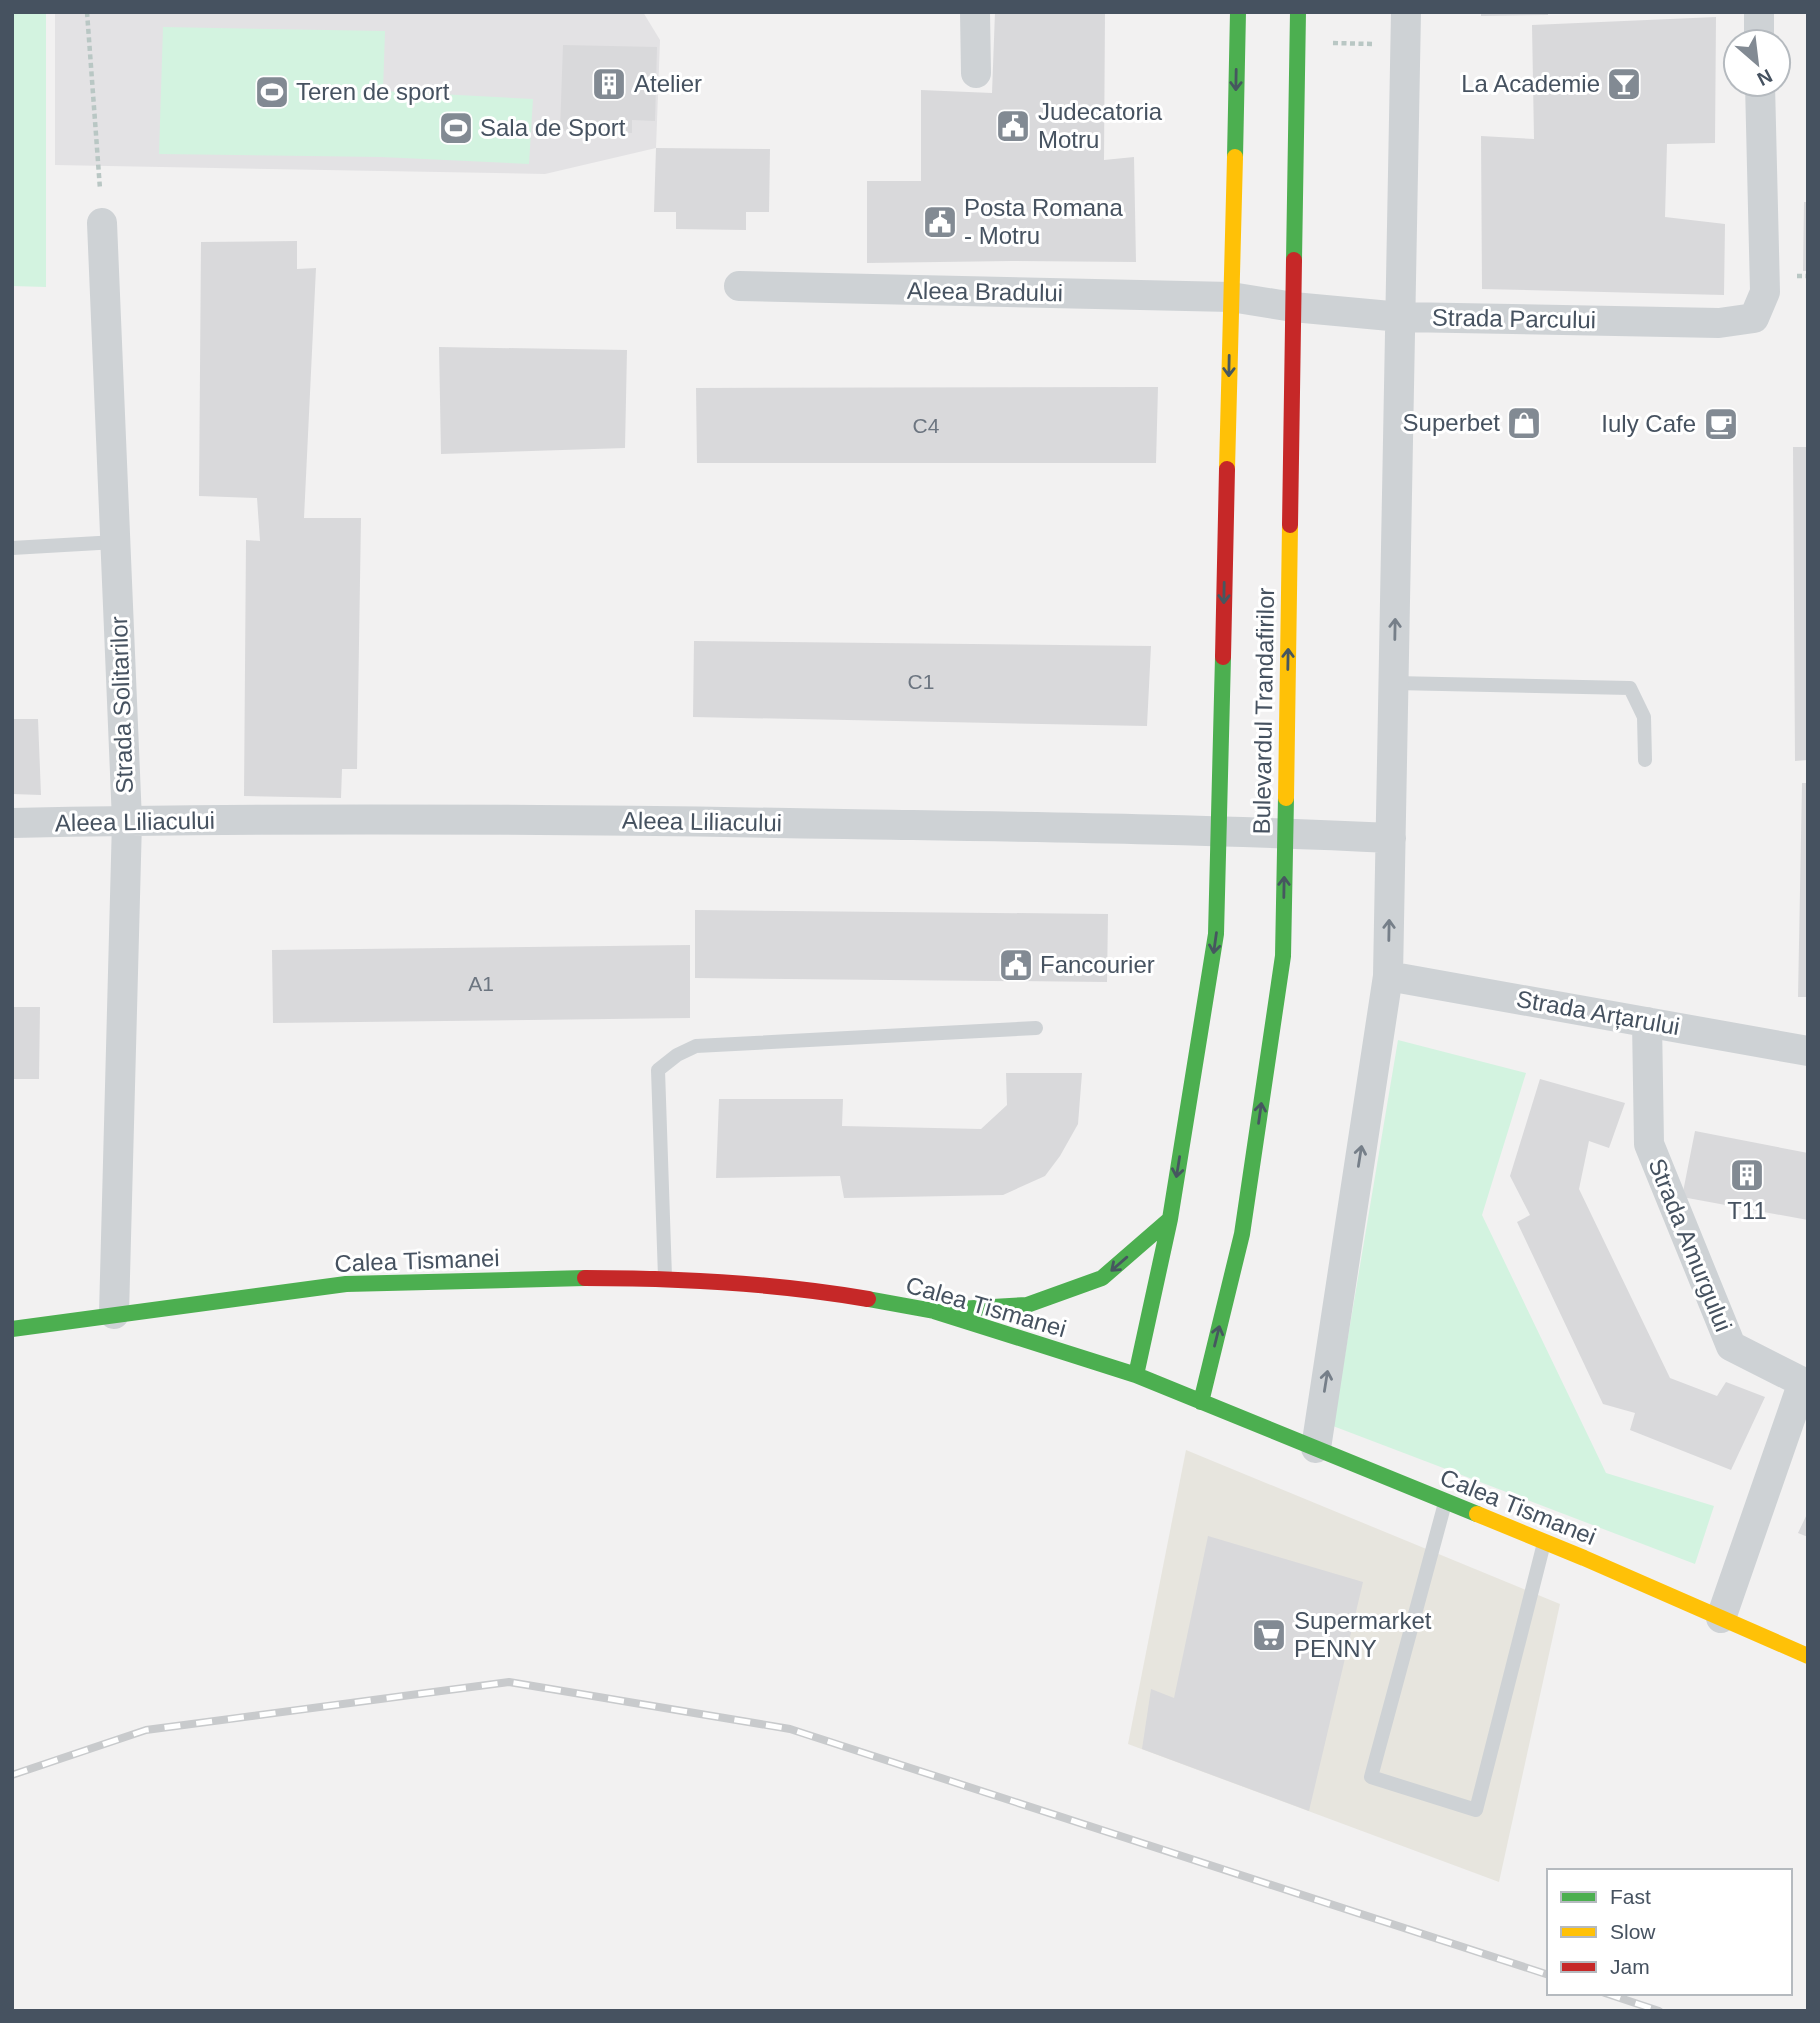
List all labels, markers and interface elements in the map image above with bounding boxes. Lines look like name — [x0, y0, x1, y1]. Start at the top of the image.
north arrow — [1722, 28, 1792, 98]
building icon: Atelier — [590, 65, 628, 103]
bar icon: La Academie — [1605, 65, 1643, 103]
text: N — [1754, 65, 1776, 90]
one-way arrow — [1230, 69, 1243, 92]
place label: Atelier — [634, 70, 702, 97]
place label: La Academie — [1461, 70, 1600, 97]
sports icon: Teren de sport — [253, 73, 291, 111]
place label: Teren de sport — [296, 78, 450, 105]
place label: Judecatoria Motru — [1038, 98, 1163, 153]
public building icon: Judecatoria Motru — [994, 107, 1032, 145]
sports icon: Sala de Sport — [437, 109, 475, 147]
place label: Sala de Sport — [480, 114, 626, 141]
place label: Posta Romana - Motru — [964, 194, 1123, 249]
public building icon: Posta Romana - Motru — [921, 203, 959, 241]
street label: Aleea Bradului — [907, 277, 1063, 306]
street label: Strada Parcului — [1432, 304, 1596, 333]
one-way arrow — [1223, 354, 1236, 377]
shop icon: Superbet — [1505, 404, 1543, 442]
cafe icon: Iuly Cafe — [1702, 405, 1740, 443]
place label: Superbet — [1403, 409, 1500, 436]
place label: Iuly Cafe — [1601, 410, 1696, 437]
house number: C4 — [913, 414, 940, 437]
one-way arrow — [1217, 581, 1231, 604]
street label: Bulevardul Trandafirilor — [1248, 587, 1279, 835]
street label: Strada Solitarilor — [105, 616, 138, 794]
one-way arrow — [1388, 618, 1402, 641]
one-way arrow — [1281, 648, 1294, 671]
house number: C1 — [908, 670, 934, 693]
street label: Aleea Liliacului — [55, 807, 215, 836]
street label: Aleea Liliacului — [622, 807, 782, 836]
one-way arrow — [1277, 876, 1291, 899]
one-way arrow — [1382, 919, 1396, 942]
one-way arrow — [1208, 931, 1221, 954]
public building icon: Fancourier — [997, 946, 1035, 984]
place label: Fancourier — [1040, 951, 1155, 978]
house number: A1 — [468, 972, 494, 995]
street label: Strada Arțarului — [1514, 985, 1682, 1040]
one-way arrow — [1254, 1102, 1267, 1124]
one-way arrow — [1354, 1145, 1367, 1168]
street label: Strada Amurgului — [1643, 1154, 1737, 1335]
one-way arrow — [1171, 1155, 1184, 1178]
building icon: T11 — [1728, 1156, 1766, 1194]
place label: T11 — [1727, 1197, 1767, 1224]
street label: Calea Tismanei — [334, 1244, 500, 1277]
one-way arrow — [1110, 1256, 1128, 1272]
street label: Calea Tismanei — [903, 1271, 1069, 1342]
one-way arrow — [1211, 1325, 1225, 1348]
one-way arrow — [1320, 1370, 1333, 1393]
street label: Calea Tismanei — [1436, 1463, 1600, 1550]
place label: Supermarket PENNY — [1294, 1607, 1432, 1662]
supermarket icon: Supermarket PENNY — [1250, 1616, 1288, 1654]
legend — [1547, 1869, 1792, 1995]
text: Fast — [1610, 1885, 1651, 1908]
text: Slow — [1610, 1920, 1656, 1943]
text: Jam — [1610, 1955, 1650, 1978]

